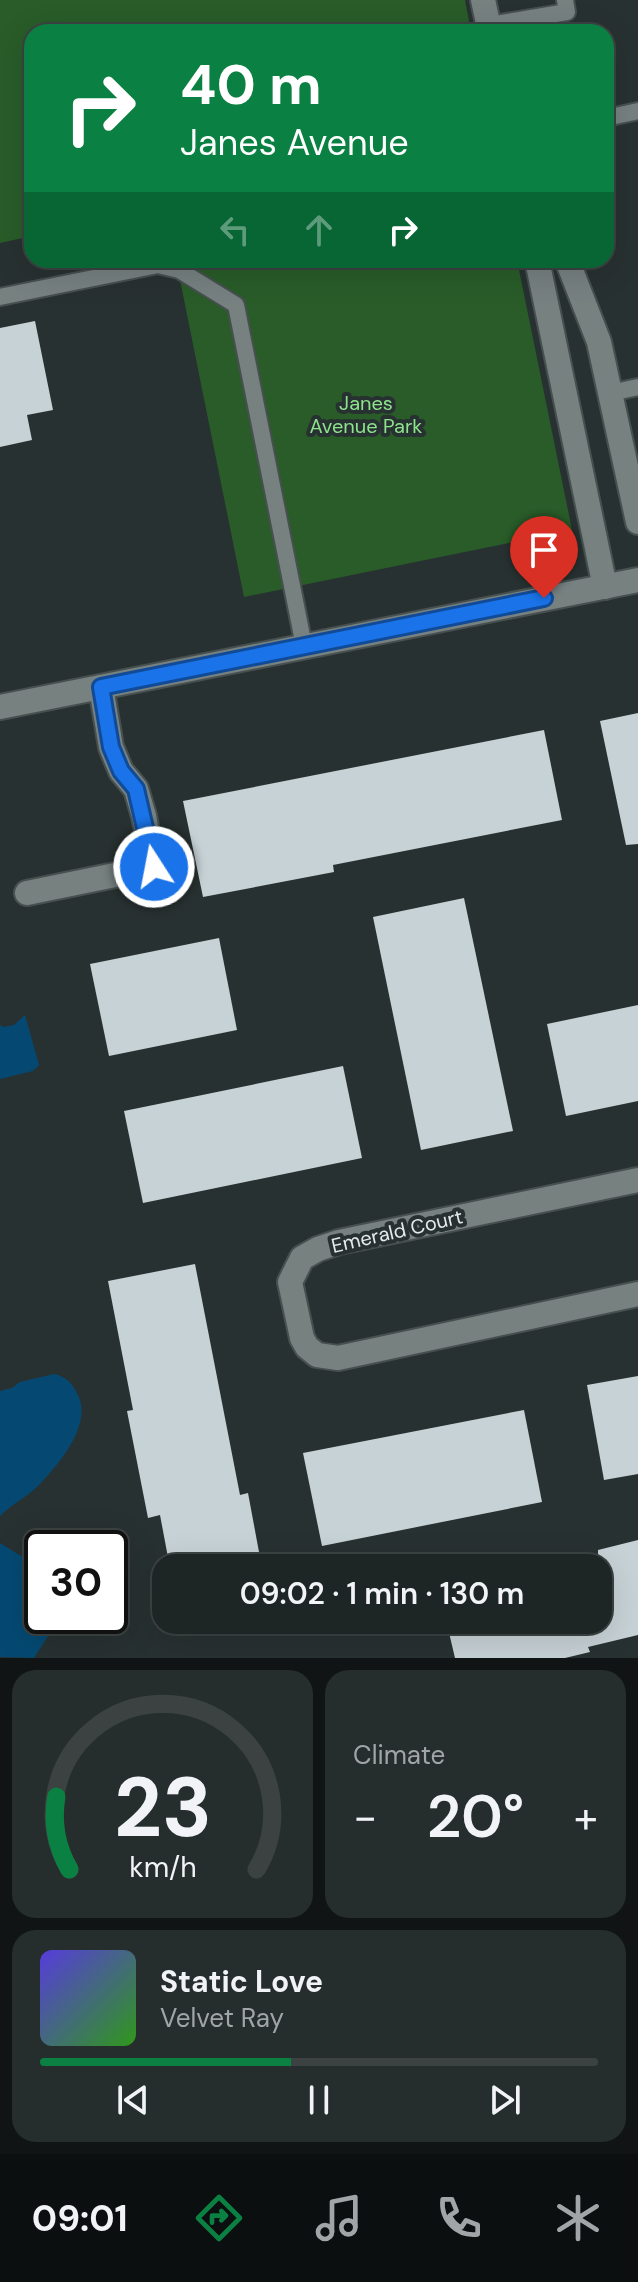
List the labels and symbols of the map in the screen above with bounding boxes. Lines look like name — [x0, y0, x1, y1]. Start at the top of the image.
park label: Janes Avenue Park — [310, 390, 422, 439]
pin — [510, 516, 578, 598]
position arrow — [112, 825, 196, 909]
street label: Emerald Court — [329, 1203, 465, 1259]
speed limit sign: 30 — [24, 1530, 128, 1634]

